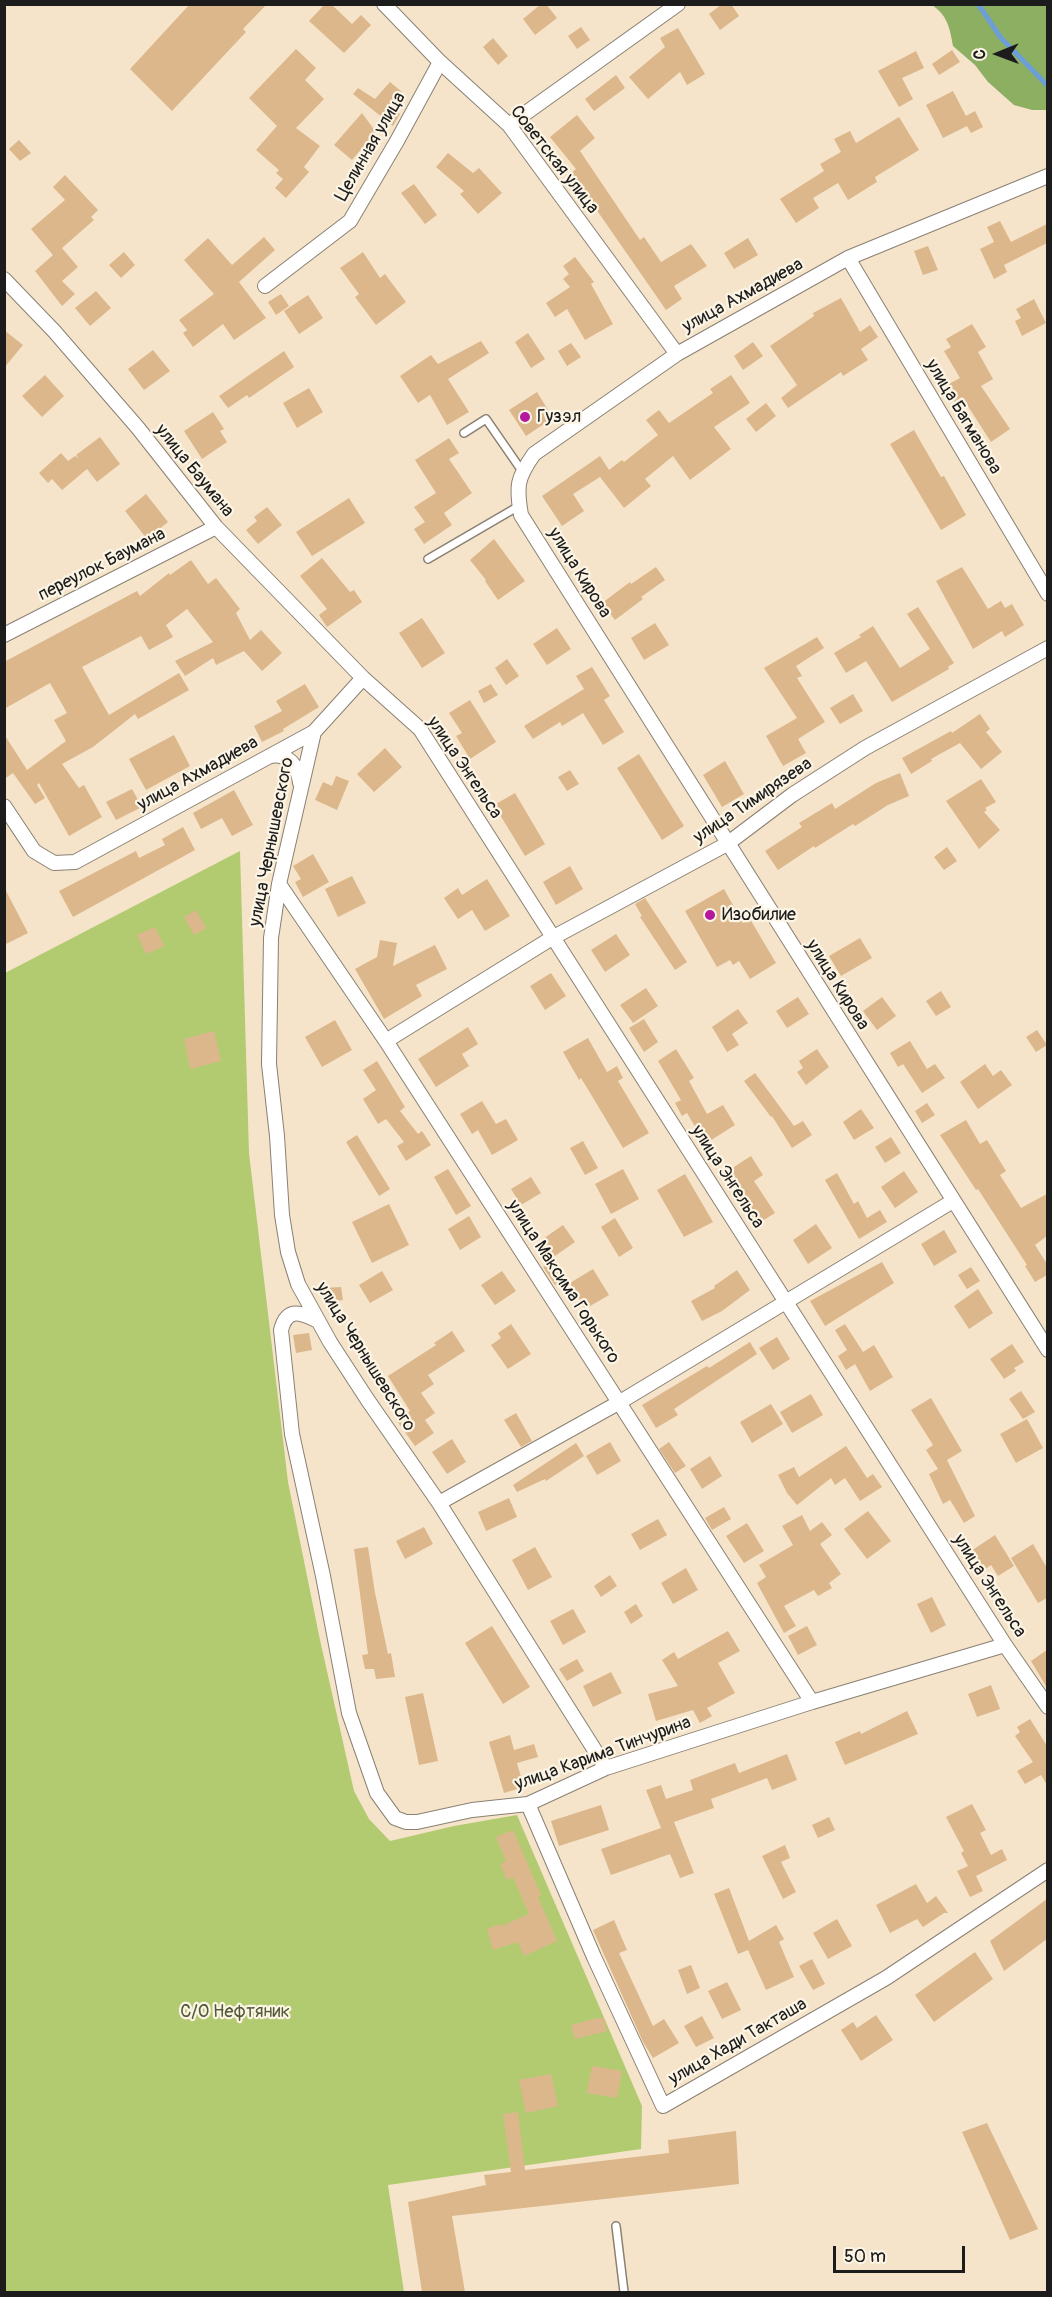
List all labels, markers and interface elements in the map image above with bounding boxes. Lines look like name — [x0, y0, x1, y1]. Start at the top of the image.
north arrow — [968, 24, 1028, 84]
text: С — [970, 49, 990, 59]
street label: Целинная улица — [331, 88, 411, 206]
street label: Советская улица — [505, 102, 603, 218]
street label: улица Ахмадиева — [679, 254, 807, 338]
street label: улица Багманова — [920, 356, 1006, 478]
place label: Гузэл — [537, 406, 581, 428]
marker: Гузэл — [518, 410, 532, 424]
street label: улица Баумана — [150, 420, 238, 522]
street label: переулок Баумана — [35, 524, 169, 606]
street label: улица Кирова — [543, 524, 615, 622]
street label: улица Энгельса — [422, 713, 506, 823]
street label: улица Ахмадиева — [134, 732, 262, 816]
street label: улица Тимирязева — [690, 753, 816, 849]
street label: улица Чернышевского — [245, 756, 299, 928]
place label: Изобилие — [722, 904, 796, 926]
marker: Изобилие — [703, 908, 717, 922]
street label: улица Кирова — [801, 936, 873, 1034]
street label: улица Энгельса — [686, 1121, 768, 1233]
street label: улица Максима Горького — [502, 1196, 624, 1368]
street label: улица Чернышевского — [310, 1278, 420, 1436]
street label: улица Энгельса — [948, 1530, 1030, 1642]
street label: улица Карима Тинчурина — [512, 1712, 694, 1796]
street label: улица Хади Такташа — [665, 1994, 811, 2090]
park label: С/О Нефтяник — [180, 2001, 290, 2023]
scale bar — [836, 2234, 968, 2272]
text: 50 m — [844, 2245, 886, 2268]

